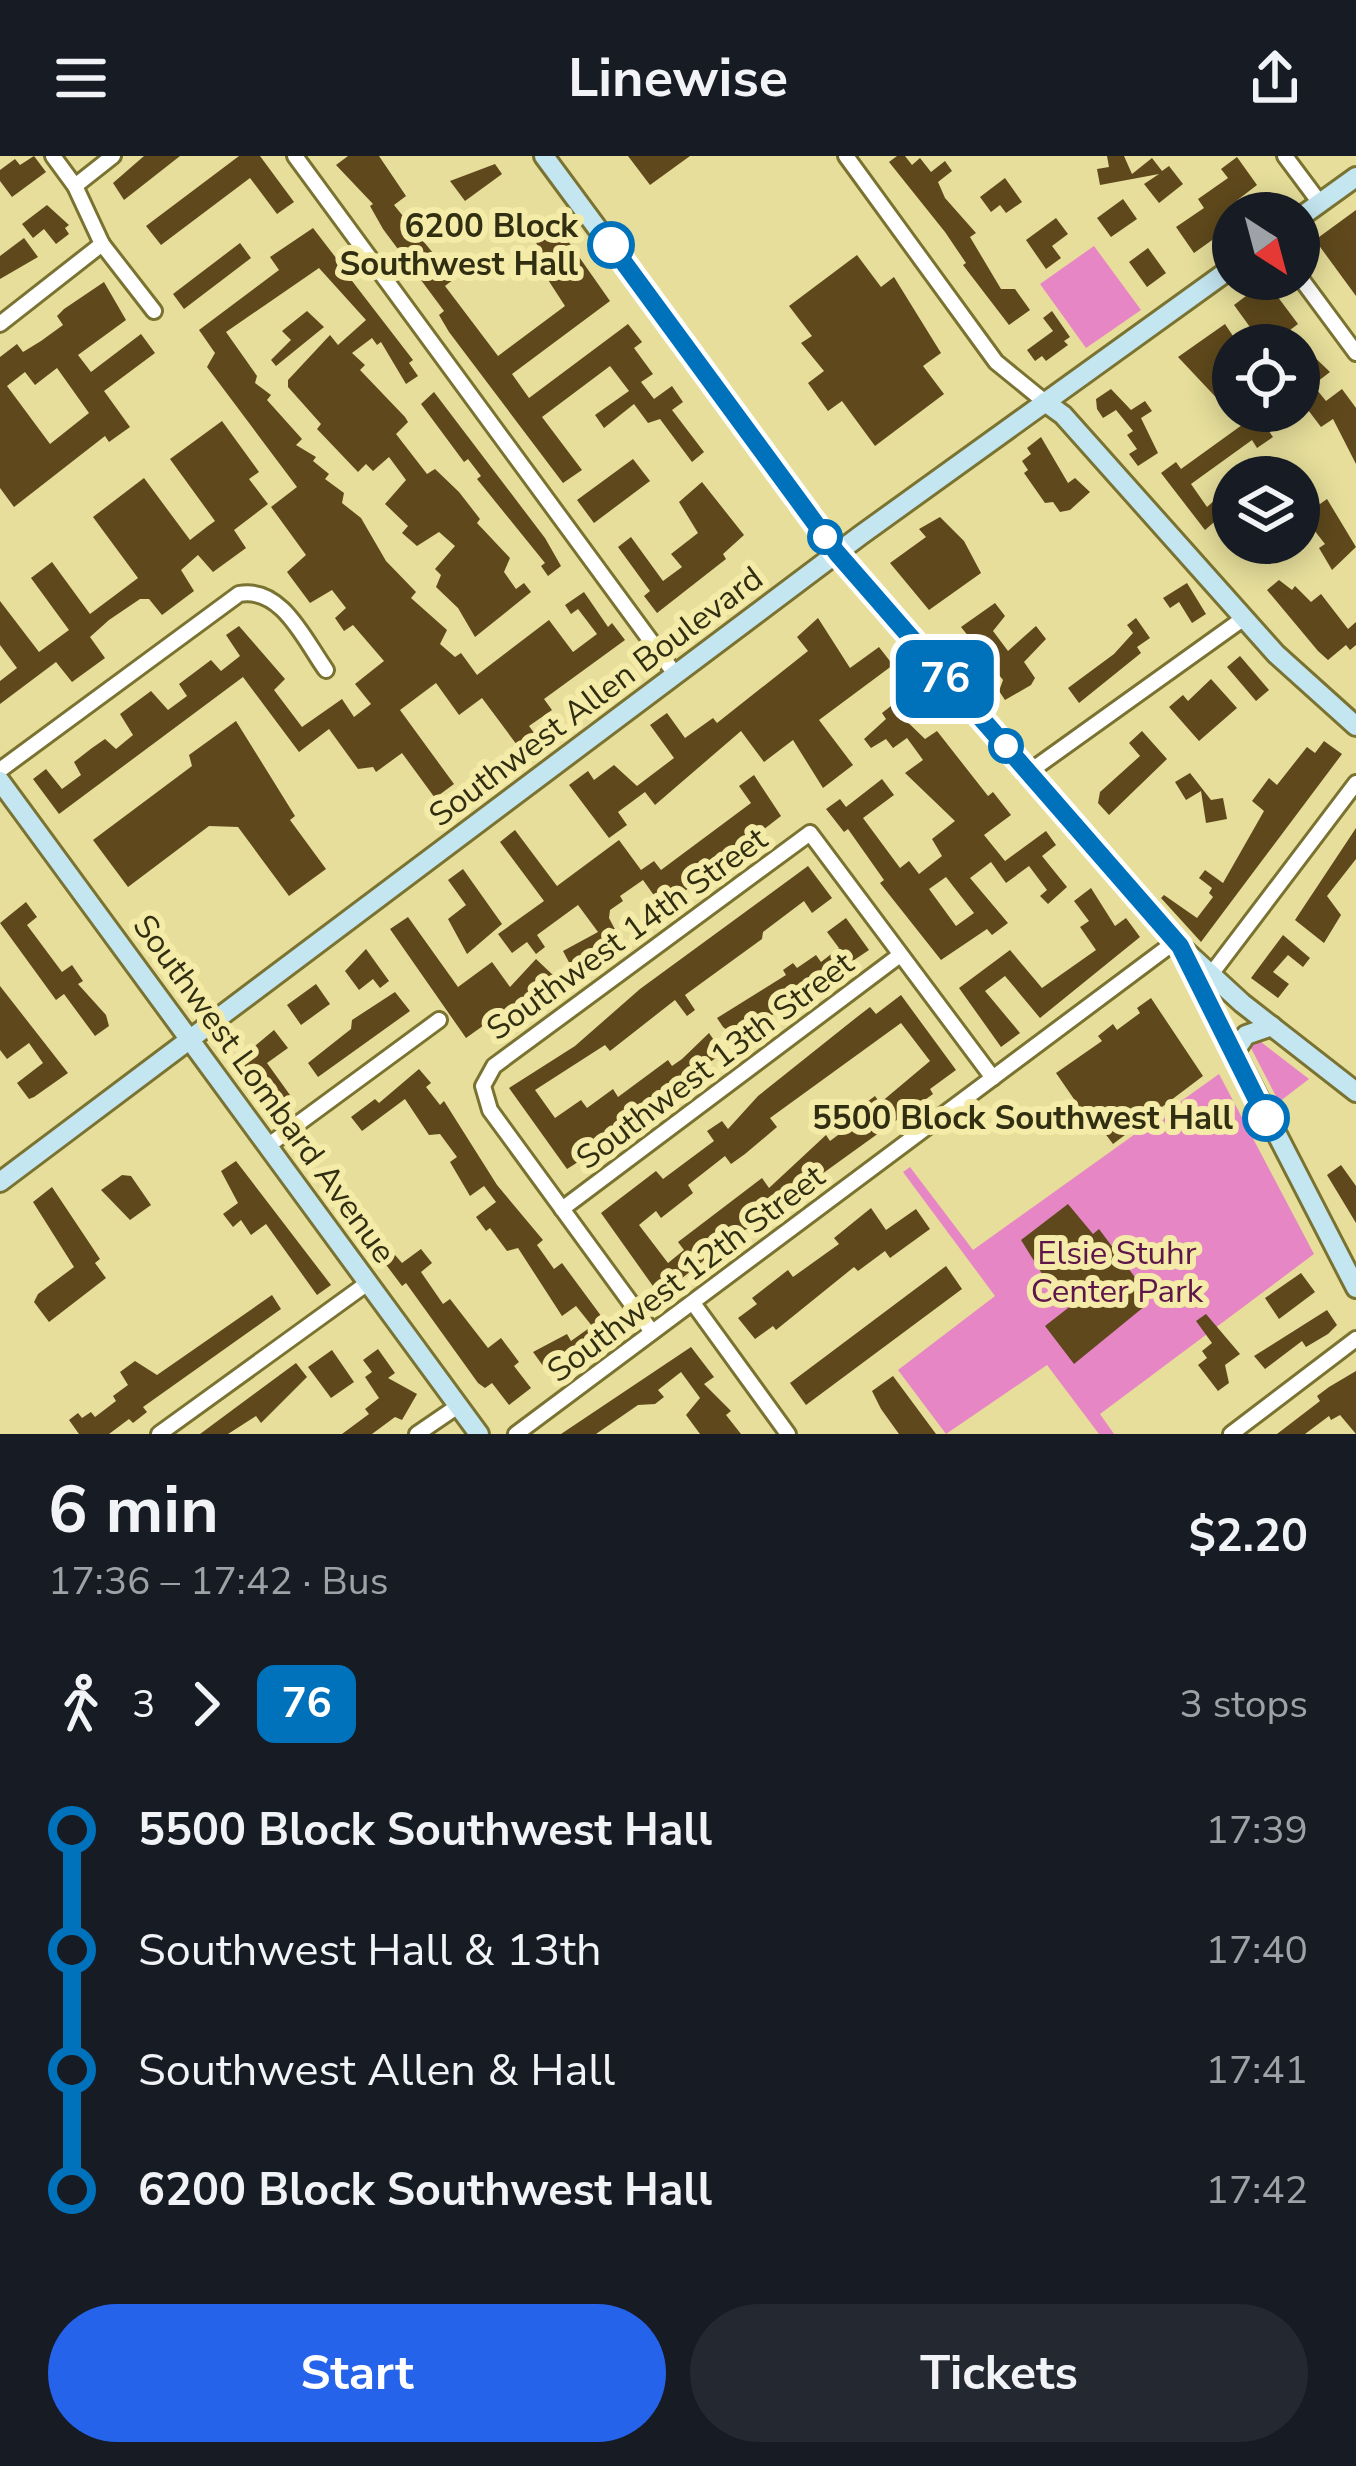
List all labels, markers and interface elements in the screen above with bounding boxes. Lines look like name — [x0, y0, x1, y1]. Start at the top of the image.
text: Linewise — [568, 41, 788, 115]
icon: menu — [48, 45, 114, 111]
icon: share — [1242, 45, 1308, 111]
north arrow — [1212, 192, 1320, 300]
map controls — [1212, 192, 1320, 564]
place label: 6200 Block Southwest Hall — [339, 204, 579, 287]
marker: 6200 Block Southwest Hall — [589, 223, 633, 267]
button: locate — [1212, 324, 1320, 432]
button: layers — [1212, 456, 1320, 564]
unlabelled marker — [809, 521, 841, 553]
street label: Southwest Allen Boulevard — [420, 556, 772, 838]
line badge: 76 — [891, 640, 999, 718]
text: 76 — [920, 650, 970, 707]
unlabelled marker — [990, 730, 1022, 762]
street label: Southwest 14th Street — [478, 817, 777, 1051]
street label: Southwest Lombard Avenue — [122, 906, 406, 1272]
street label: Southwest 13th Street — [567, 942, 863, 1180]
place label: 5500 Block Southwest Hall — [812, 1096, 1233, 1141]
marker: 5500 Block Southwest Hall — [1244, 1096, 1288, 1140]
street label: Southwest 12th Street — [538, 1155, 834, 1393]
park label: Elsie Stuhr Center Park — [1031, 1231, 1204, 1314]
text: 6 min — [48, 1465, 219, 1555]
text: $2.20 — [1189, 1506, 1308, 1567]
text: 17:36 – 17:42 · Bus — [48, 1555, 388, 1608]
icon: walk — [48, 1671, 114, 1737]
icon: forward — [173, 1671, 239, 1737]
text: 76 — [281, 1675, 332, 1732]
text: 3 — [132, 1678, 155, 1731]
text: 3 stops — [1179, 1678, 1308, 1731]
text: 5500 Block Southwest Hall — [138, 1800, 712, 1861]
text: 17:39 — [1206, 1804, 1308, 1857]
text: Southwest Hall & 13th — [138, 1920, 602, 1981]
text: 17:40 — [1206, 1924, 1308, 1977]
text: Southwest Allen & Hall — [138, 2040, 615, 2101]
text: 17:41 — [1206, 2044, 1308, 2097]
text: 6200 Block Southwest Hall — [138, 2160, 712, 2221]
text: 17:42 — [1206, 2164, 1308, 2217]
button: Start — [48, 2304, 666, 2442]
button: Tickets — [690, 2304, 1308, 2442]

